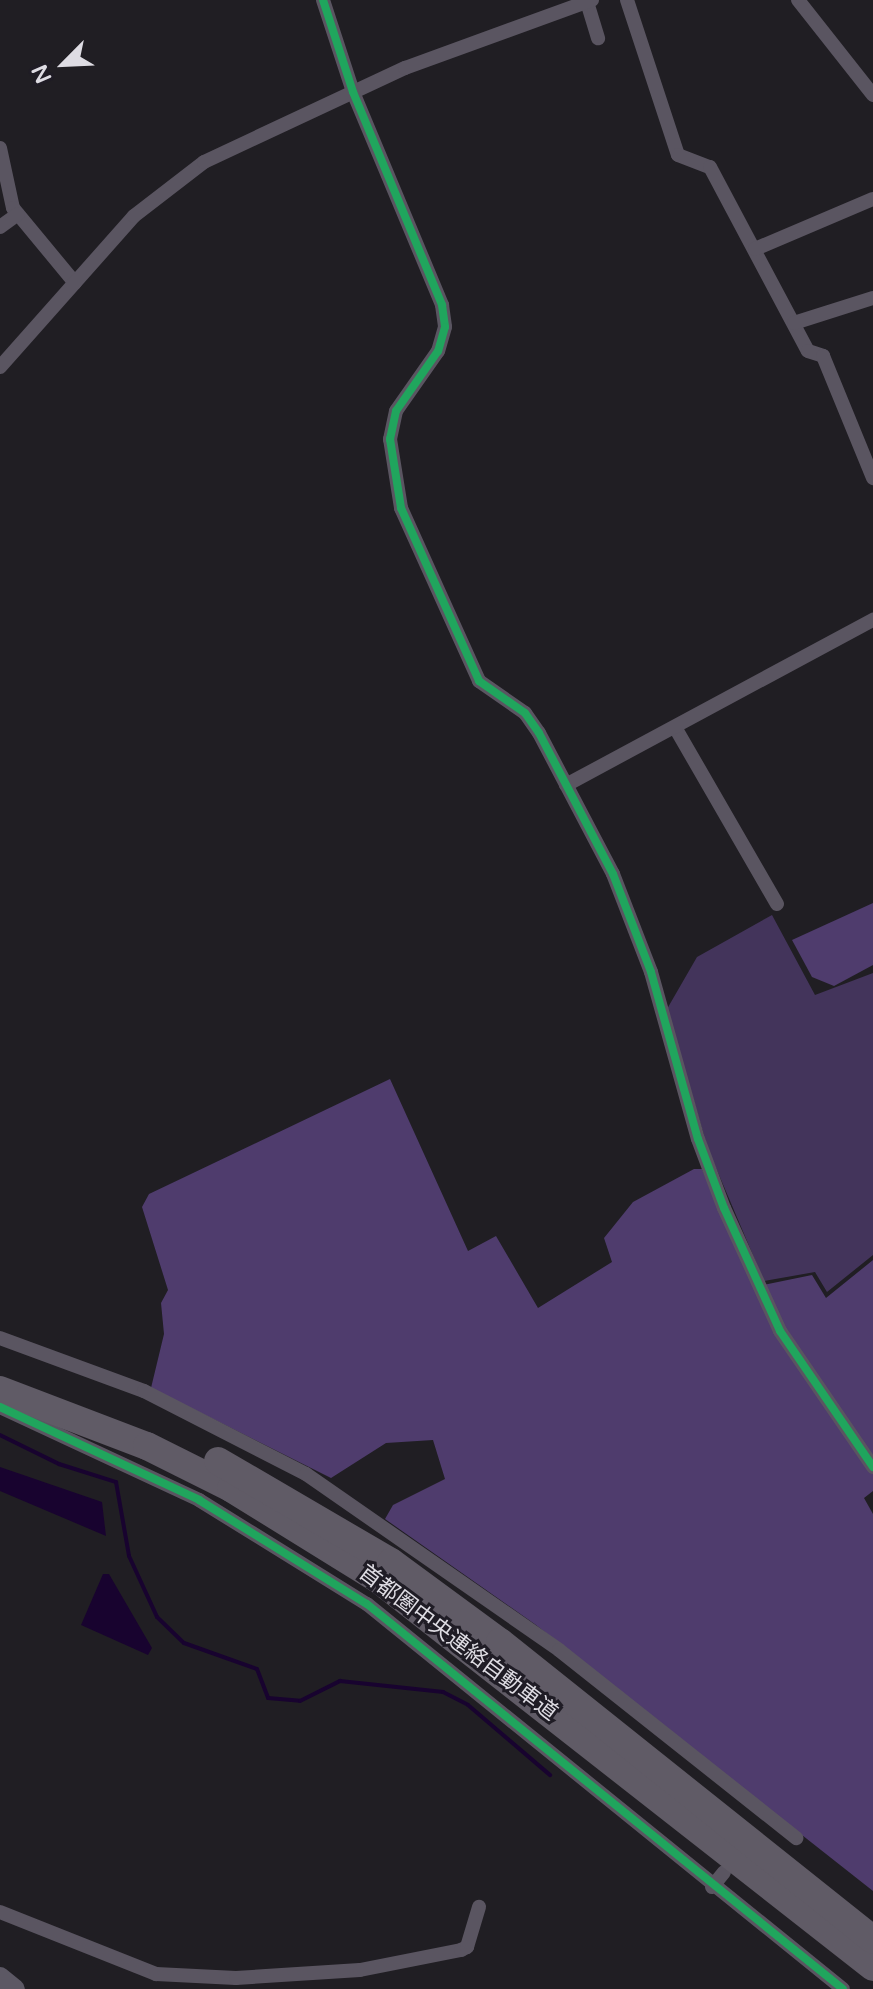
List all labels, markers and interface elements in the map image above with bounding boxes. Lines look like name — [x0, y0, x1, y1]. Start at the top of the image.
north arrow — [24, 24, 104, 104]
text: N — [27, 60, 58, 87]
street label: 首都圏中央連絡自動車道 — [353, 1560, 563, 1726]

